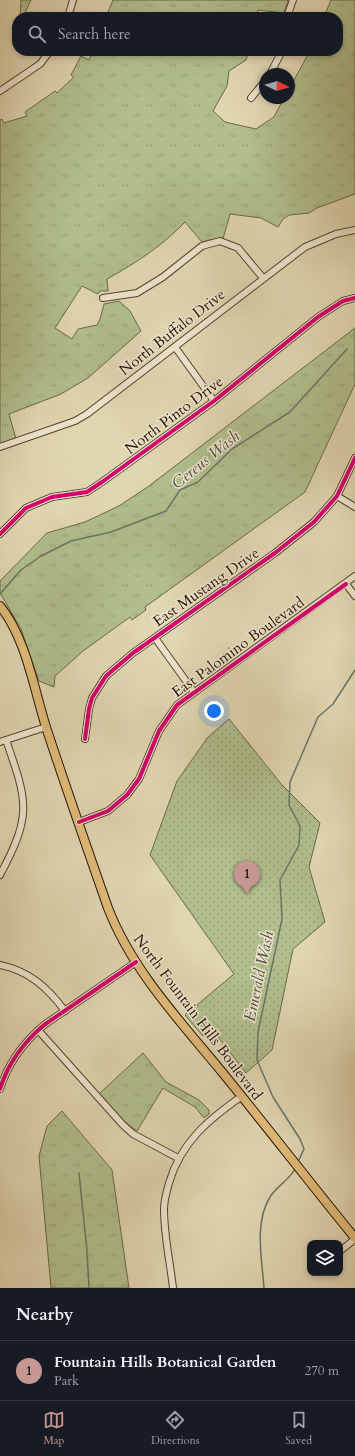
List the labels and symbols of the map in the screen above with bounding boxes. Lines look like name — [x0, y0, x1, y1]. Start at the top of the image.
north arrow — [259, 68, 295, 104]
street label: North Buffalo Drive — [115, 284, 229, 380]
street label: North Pinto Drive — [121, 371, 227, 459]
water label: Cereus Wash — [167, 425, 245, 494]
street label: East Mustang Drive — [149, 543, 263, 631]
street label: East Palomino Boulevard — [168, 592, 308, 702]
your location — [204, 701, 224, 721]
pin: 1 — [234, 861, 260, 894]
water label: Emerald Wash — [239, 929, 279, 1023]
street label: North Fountain Hills Boulevard — [129, 930, 267, 1104]

